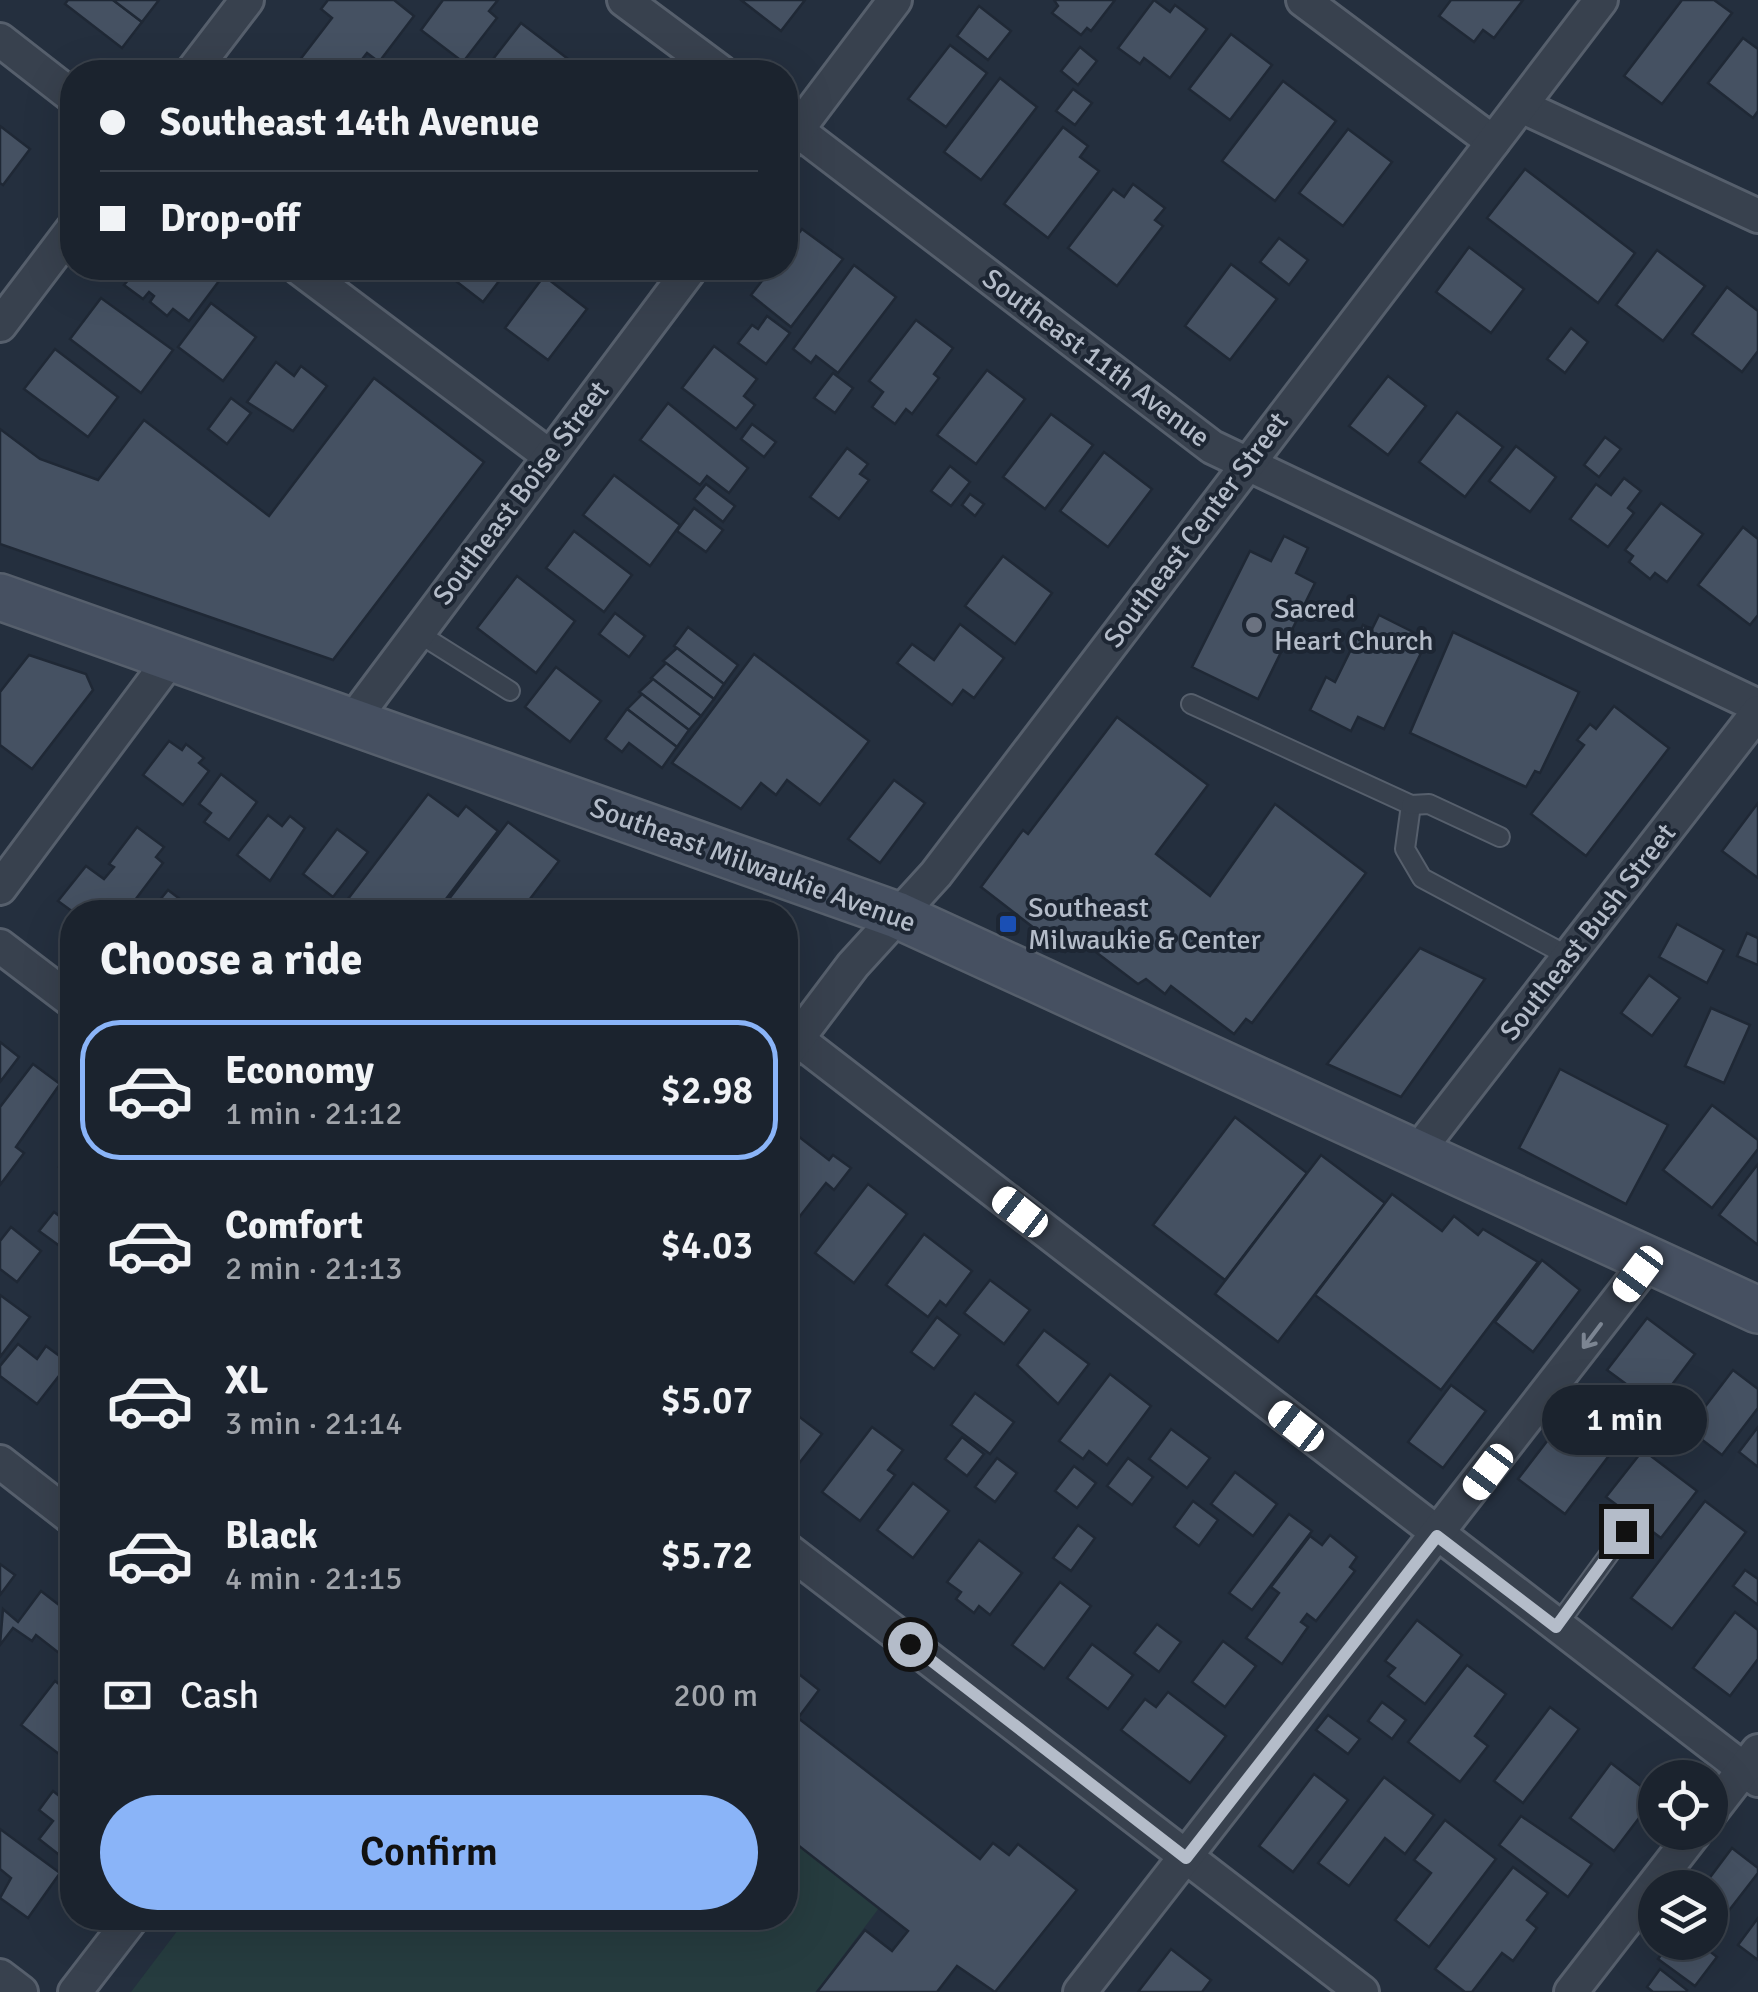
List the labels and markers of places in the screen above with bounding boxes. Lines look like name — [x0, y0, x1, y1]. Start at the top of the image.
place label: Sacred Heart Church — [1274, 592, 1434, 658]
marker: Sacred Heart Church — [1243, 614, 1265, 636]
place label: Southeast Milwaukie & Center — [1028, 891, 1261, 957]
marker: Southeast Milwaukie & Center — [997, 913, 1019, 935]

